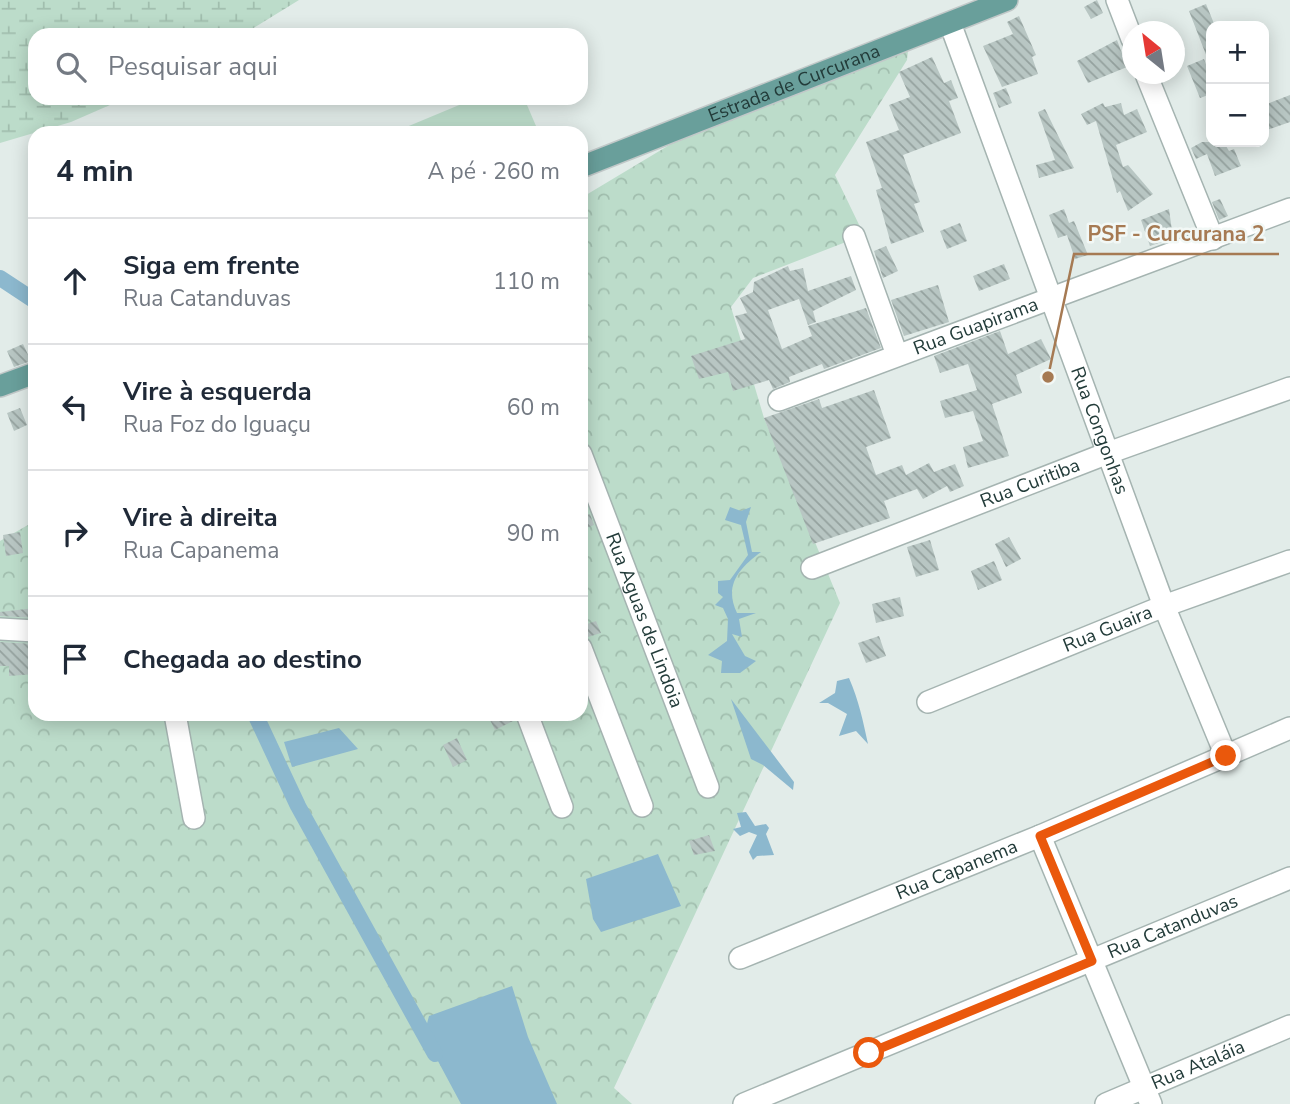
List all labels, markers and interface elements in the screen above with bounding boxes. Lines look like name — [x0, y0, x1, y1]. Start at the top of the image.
north arrow — [1122, 21, 1185, 84]
map controls — [1206, 21, 1269, 147]
button: + — [1206, 21, 1269, 84]
search box — [28, 28, 588, 105]
street label: Estrada de Curcurana — [704, 38, 884, 129]
icon: search — [52, 48, 90, 86]
text: Pesquisar aqui — [108, 49, 278, 84]
button: − — [1206, 84, 1269, 147]
text: 4 min — [56, 151, 134, 192]
text: A pé · 260 m — [428, 156, 560, 187]
callout: PSF - Curcurana 2 — [1074, 212, 1279, 254]
text: PSF - Curcurana 2 — [1087, 220, 1265, 248]
text: Siga em frente — [123, 248, 300, 283]
icon: ahead — [56, 262, 94, 300]
text: 110 m — [493, 266, 560, 297]
text: Rua Catanduvas — [123, 283, 291, 314]
street label: Rua Guapirama — [910, 291, 1042, 362]
street label: Rua Congonhas — [1064, 363, 1135, 498]
text: Vire à esquerda — [123, 374, 312, 409]
icon: left — [56, 388, 94, 426]
text: 60 m — [507, 392, 560, 423]
text: Rua Foz do Iguaçu — [123, 409, 311, 440]
street label: Rua Curitiba — [976, 452, 1084, 514]
text: Vire à direita — [123, 500, 278, 535]
icon: right — [56, 514, 94, 552]
text: 90 m — [507, 518, 560, 549]
street label: Rua Aguas de Lindoia — [599, 529, 690, 712]
text: Rua Capanema — [123, 535, 279, 566]
street label: Rua Guaira — [1059, 599, 1156, 659]
icon: arrive — [56, 640, 94, 678]
text: Chegada ao destino — [123, 642, 362, 677]
route end — [1210, 740, 1241, 771]
street label: Rua Capanema — [892, 833, 1022, 906]
street label: Rua Catanduvas — [1104, 888, 1242, 965]
street label: Rua Ataláia — [1147, 1034, 1249, 1096]
route start — [853, 1037, 884, 1068]

